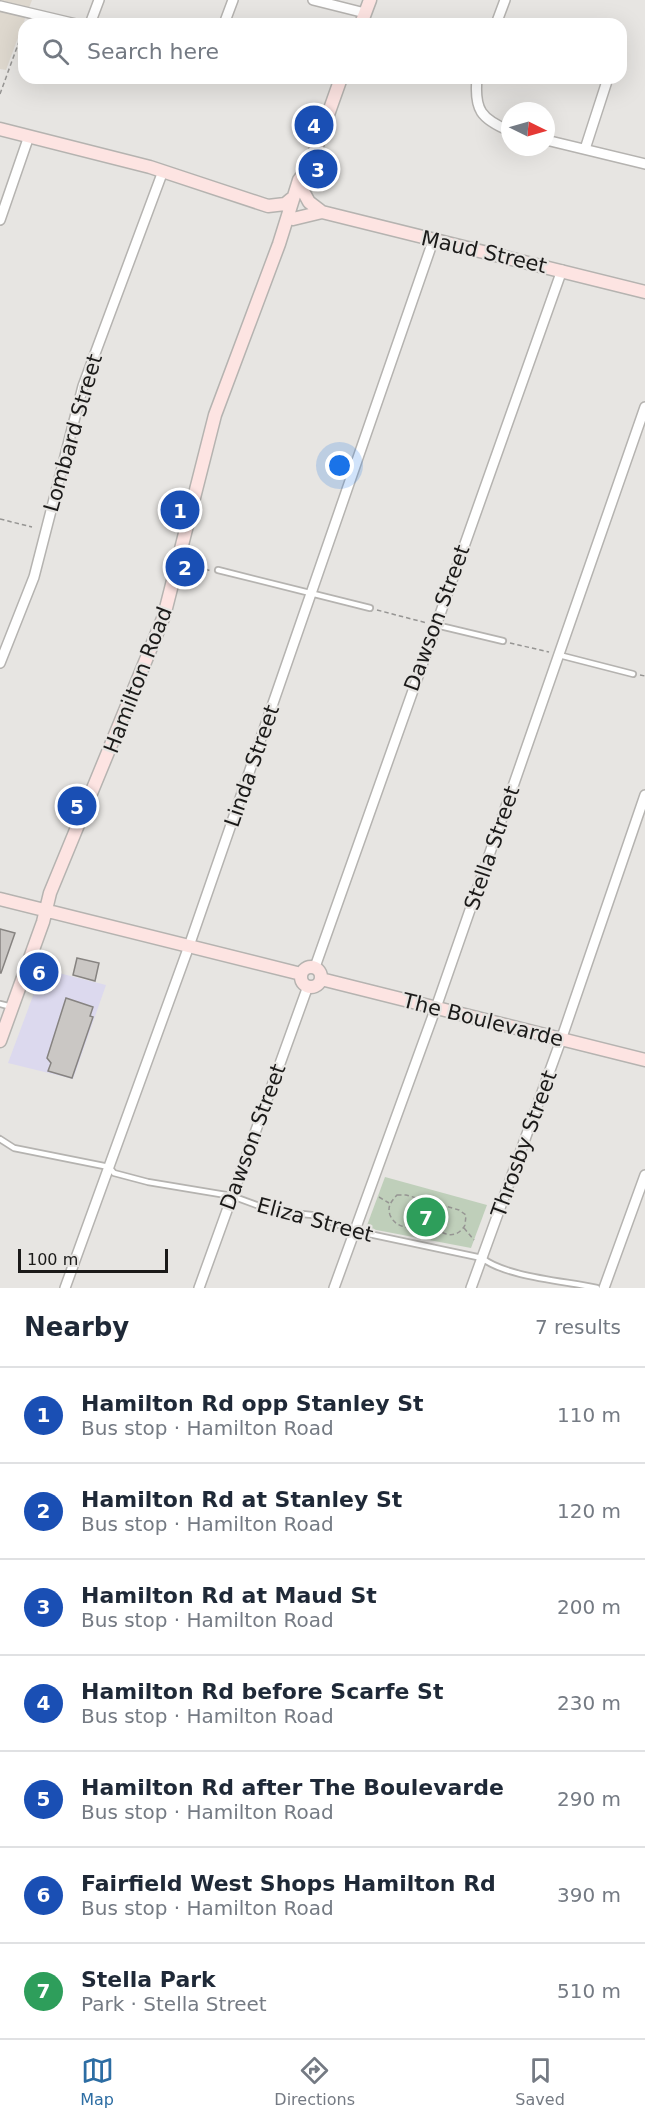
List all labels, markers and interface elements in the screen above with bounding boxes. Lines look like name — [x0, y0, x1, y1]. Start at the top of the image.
search box — [18, 18, 627, 84]
icon: search — [39, 35, 72, 68]
text: Search here — [87, 39, 219, 64]
pin: 4 — [294, 102, 334, 148]
north arrow — [501, 102, 555, 156]
pin: 3 — [298, 146, 338, 192]
street label: Maud Street — [419, 226, 549, 278]
street label: Lombard Street — [39, 351, 107, 515]
your location — [325, 451, 354, 480]
pin: 1 — [160, 488, 200, 532]
street label: Dawson Street — [399, 542, 475, 694]
pin: 2 — [166, 544, 204, 590]
street label: Hamilton Road — [99, 604, 177, 756]
street label: Linda Street — [220, 702, 284, 830]
street label: Stella Street — [460, 783, 524, 913]
pin: 5 — [58, 784, 97, 828]
pin: 6 — [20, 950, 58, 994]
street label: The Boulevarde — [399, 988, 566, 1052]
street label: Dawson Street — [215, 1061, 291, 1213]
street label: Throsby Street — [486, 1067, 562, 1222]
street label: Eliza Street — [254, 1193, 376, 1247]
pin: 7 — [406, 1194, 446, 1240]
scale bar — [18, 1246, 168, 1274]
text: 100 m — [27, 1250, 78, 1269]
text: Nearby — [24, 1312, 129, 1342]
text: 7 results — [535, 1315, 621, 1339]
text: Hamilton Rd opp Stanley St — [81, 1391, 424, 1416]
text: 1 — [37, 1403, 50, 1427]
text: 110 m — [557, 1403, 621, 1427]
text: Bus stop · Hamilton Road — [81, 1416, 334, 1440]
text: Hamilton Rd at Stanley St — [81, 1487, 402, 1512]
text: 2 — [37, 1499, 50, 1523]
text: 120 m — [557, 1499, 621, 1523]
text: Bus stop · Hamilton Road — [81, 1512, 334, 1536]
text: Hamilton Rd at Maud St — [81, 1583, 377, 1608]
text: 3 — [37, 1595, 50, 1619]
text: 200 m — [557, 1595, 621, 1619]
text: Bus stop · Hamilton Road — [81, 1608, 334, 1632]
text: Hamilton Rd before Scarfe St — [81, 1679, 443, 1704]
text: 4 — [37, 1691, 50, 1715]
text: 230 m — [557, 1691, 621, 1715]
text: Bus stop · Hamilton Road — [81, 1704, 334, 1728]
text: Hamilton Rd after The Boulevarde — [81, 1775, 504, 1800]
text: 5 — [37, 1787, 50, 1811]
text: 290 m — [557, 1787, 621, 1811]
text: Bus stop · Hamilton Road — [81, 1800, 334, 1824]
text: Fairfield West Shops Hamilton Rd — [81, 1871, 496, 1896]
text: 6 — [37, 1883, 50, 1907]
text: 390 m — [557, 1883, 621, 1907]
text: Bus stop · Hamilton Road — [81, 1896, 334, 1920]
text: Stella Park — [81, 1967, 216, 1992]
text: 7 — [37, 1979, 50, 2003]
text: 510 m — [557, 1979, 621, 2003]
text: Park · Stella Street — [81, 1992, 267, 2016]
tab: Map — [80, 2054, 114, 2109]
tab: Directions — [274, 2054, 355, 2109]
tab: Saved — [515, 2054, 565, 2109]

